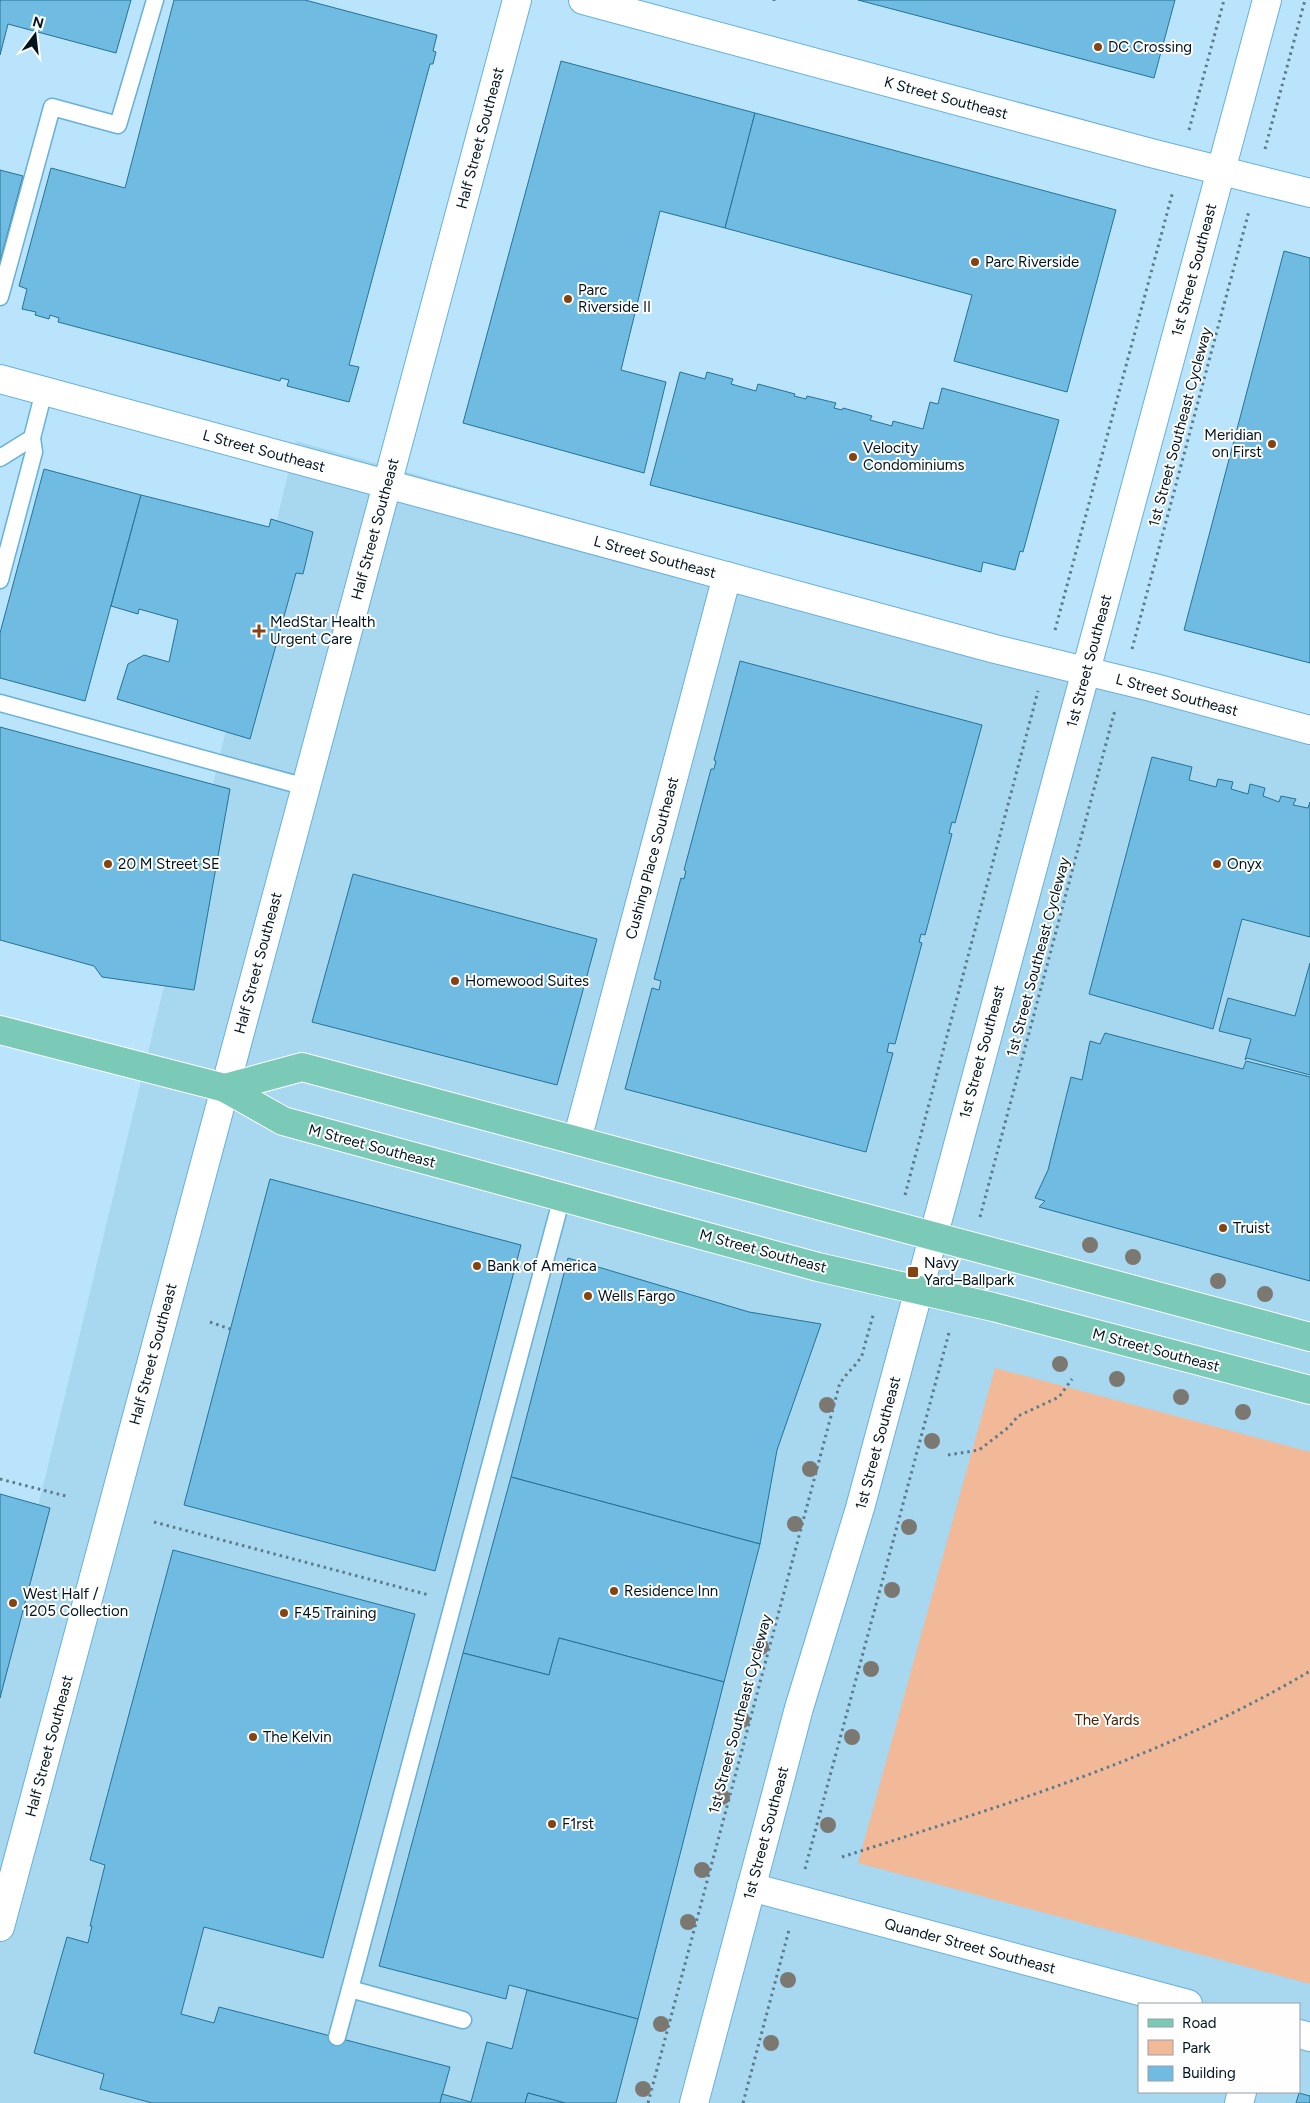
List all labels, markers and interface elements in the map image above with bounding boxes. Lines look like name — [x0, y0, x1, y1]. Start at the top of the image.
north arrow — [10, 10, 60, 60]
text: N — [31, 13, 46, 33]
place label: DC Crossing — [1108, 38, 1192, 56]
marker: DC Crossing — [1092, 41, 1104, 53]
street label: Half Street Southeast — [452, 65, 508, 211]
street label: K Street Southeast — [882, 73, 1010, 123]
street label: 1st Street Southeast — [1168, 201, 1221, 339]
place label: Parc Riverside — [985, 253, 1079, 271]
marker: Parc Riverside — [969, 256, 981, 268]
place label: Parc Riverside II — [578, 281, 651, 316]
marker: Parc Riverside II — [562, 293, 574, 305]
street label: 1st Street Southeast Cycleway — [1145, 325, 1215, 529]
street label: L Street Southeast — [201, 426, 328, 476]
place label: Meridian on First — [1204, 426, 1262, 461]
marker: Meridian on First — [1266, 438, 1278, 450]
place label: Velocity Condominiums — [863, 439, 965, 474]
marker: Velocity Condominiums — [847, 451, 859, 463]
street label: Half Street Southeast — [347, 456, 403, 602]
street label: L Street Southeast — [592, 532, 719, 582]
street label: 1st Street Southeast — [1063, 592, 1116, 730]
place label: MedStar Health Urgent Care — [270, 613, 375, 648]
marker: MedStar Health Urgent Care — [252, 624, 266, 638]
street label: L Street Southeast — [1114, 670, 1241, 720]
street label: Cushing Place Southeast — [622, 775, 682, 941]
place label: 20 M Street SE — [118, 855, 220, 873]
street label: 1st Street Southeast Cycleway — [1003, 855, 1073, 1059]
place label: Onyx — [1227, 855, 1262, 873]
marker: 20 M Street SE — [102, 858, 114, 870]
marker: Onyx — [1211, 858, 1223, 870]
street label: Half Street Southeast — [230, 890, 286, 1036]
place label: Homewood Suites — [465, 972, 589, 990]
marker: Homewood Suites — [449, 975, 461, 987]
street label: 1st Street Southeast — [956, 983, 1009, 1121]
street label: M Street Southeast — [306, 1120, 438, 1172]
place label: Truist — [1233, 1219, 1270, 1237]
marker: Truist — [1217, 1222, 1229, 1234]
street label: M Street Southeast — [697, 1225, 829, 1277]
place label: Navy Yard–Ballpark — [924, 1254, 1015, 1289]
place label: Bank of America — [487, 1257, 597, 1275]
marker: Bank of America — [471, 1260, 483, 1272]
marker: Navy Yard–Ballpark — [906, 1265, 920, 1279]
street label: Half Street Southeast — [125, 1281, 181, 1427]
place label: Wells Fargo — [598, 1287, 676, 1305]
marker: Wells Fargo — [582, 1290, 594, 1302]
street label: M Street Southeast — [1090, 1324, 1222, 1376]
street label: 1st Street Southeast — [852, 1374, 905, 1512]
place label: Residence Inn — [624, 1582, 718, 1600]
place label: West Half / 1205 Collection — [23, 1585, 128, 1620]
marker: Residence Inn — [608, 1585, 620, 1597]
marker: West Half / 1205 Collection — [7, 1597, 19, 1609]
place label: F45 Training — [294, 1604, 377, 1622]
marker: F45 Training — [278, 1607, 290, 1619]
street label: 1st Street Southeast Cycleway — [705, 1612, 775, 1816]
street label: Half Street Southeast — [21, 1673, 77, 1819]
park label: The Yards — [1074, 1711, 1140, 1729]
place label: The Kelvin — [263, 1728, 332, 1746]
marker: The Kelvin — [247, 1731, 259, 1743]
street label: 1st Street Southeast — [740, 1764, 793, 1902]
place label: F1rst — [562, 1815, 594, 1833]
marker: F1rst — [546, 1818, 558, 1830]
street label: Quander Street Southeast — [882, 1914, 1058, 1978]
legend — [1138, 2003, 1300, 2093]
text: Road — [1182, 2014, 1217, 2032]
text: Park — [1182, 2039, 1211, 2057]
text: Building — [1182, 2064, 1236, 2082]

